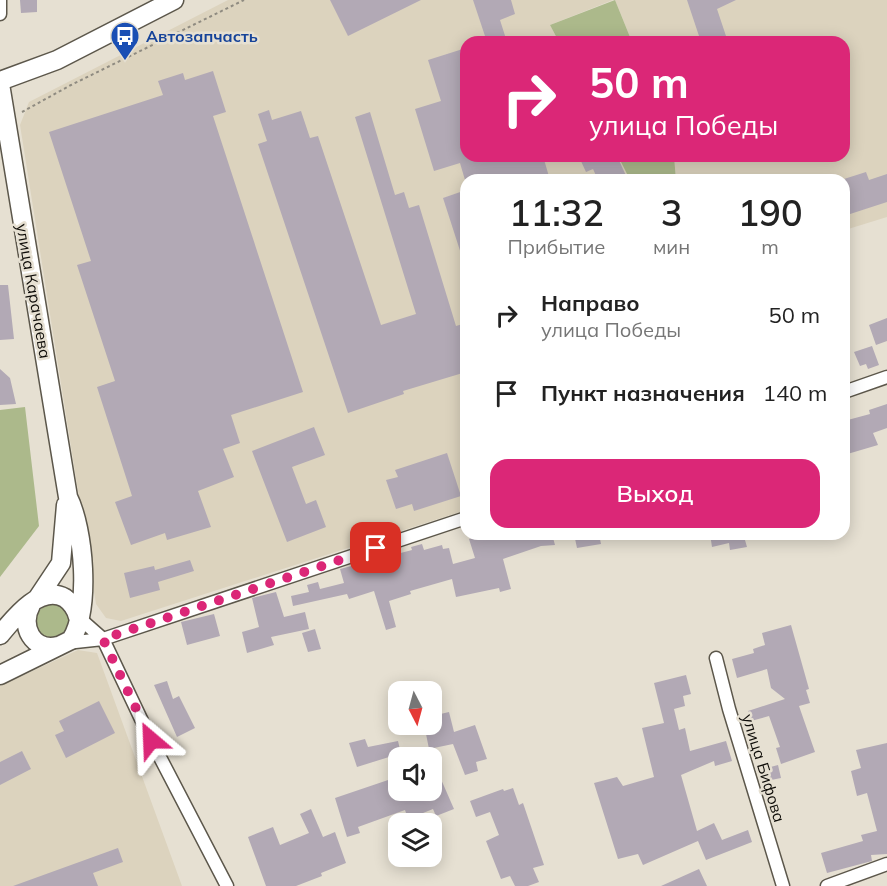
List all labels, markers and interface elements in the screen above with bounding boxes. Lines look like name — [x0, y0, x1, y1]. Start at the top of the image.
bus stop icon: Автозапчасть — [109, 20, 141, 62]
place label: Автозапчасть — [146, 26, 258, 46]
text: 50 m — [589, 56, 689, 109]
icon: right — [490, 60, 568, 138]
text: улица Победы — [589, 108, 778, 142]
text: 11:32 — [509, 190, 604, 235]
text: 3 — [661, 190, 682, 235]
text: 190 — [738, 190, 803, 235]
street label: улица Карачаева — [12, 222, 56, 360]
text: Прибытие — [507, 234, 605, 259]
text: мин — [653, 234, 690, 259]
text: m — [761, 234, 779, 259]
text: Направо — [541, 289, 639, 317]
icon: right — [490, 299, 523, 332]
text: 50 m — [769, 301, 820, 329]
text: улица Победы — [541, 317, 681, 342]
icon: arrive — [490, 377, 523, 410]
text: Пункт назначения — [541, 379, 745, 407]
text: 140 m — [763, 379, 827, 407]
button: Выход — [490, 459, 820, 528]
pin — [350, 522, 401, 573]
icon: arrive — [359, 531, 392, 564]
north arrow — [388, 681, 442, 735]
map controls — [388, 681, 442, 867]
position arrow — [119, 708, 183, 772]
street label: улица Бифова — [738, 711, 790, 825]
button: sound — [388, 747, 442, 801]
button: layers — [388, 813, 442, 867]

